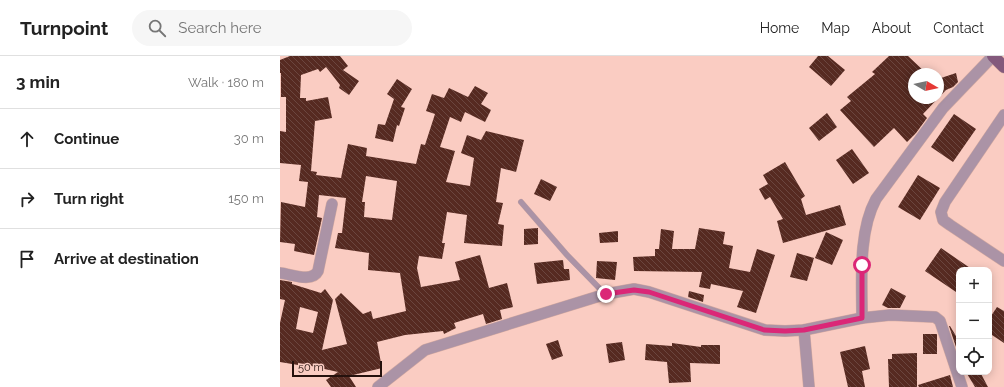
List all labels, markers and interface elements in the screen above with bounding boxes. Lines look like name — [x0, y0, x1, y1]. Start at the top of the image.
search box — [132, 10, 412, 46]
text: Turnpoint — [20, 17, 108, 39]
icon: search — [146, 17, 168, 39]
text: Search here — [178, 19, 262, 37]
text: Home — [760, 20, 799, 36]
text: Map — [821, 20, 850, 36]
text: About — [872, 20, 911, 36]
text: Contact — [933, 20, 984, 36]
north arrow — [908, 68, 944, 104]
text: 3 min — [16, 72, 60, 92]
text: Walk · 180 m — [188, 75, 264, 90]
icon: ahead — [16, 128, 38, 150]
text: Continue — [54, 130, 119, 148]
text: 30 m — [234, 131, 264, 146]
icon: right — [16, 188, 38, 210]
text: Turn right — [54, 190, 124, 208]
text: 150 m — [228, 191, 264, 206]
icon: arrive — [16, 248, 38, 270]
text: Arrive at destination — [54, 250, 199, 268]
route start — [853, 256, 871, 274]
map controls — [956, 267, 992, 375]
button: + — [956, 267, 992, 303]
route end — [597, 285, 615, 303]
button: − — [956, 303, 992, 339]
button: locate — [956, 339, 992, 375]
scale bar — [292, 359, 382, 378]
text: 50 m — [298, 361, 324, 374]

